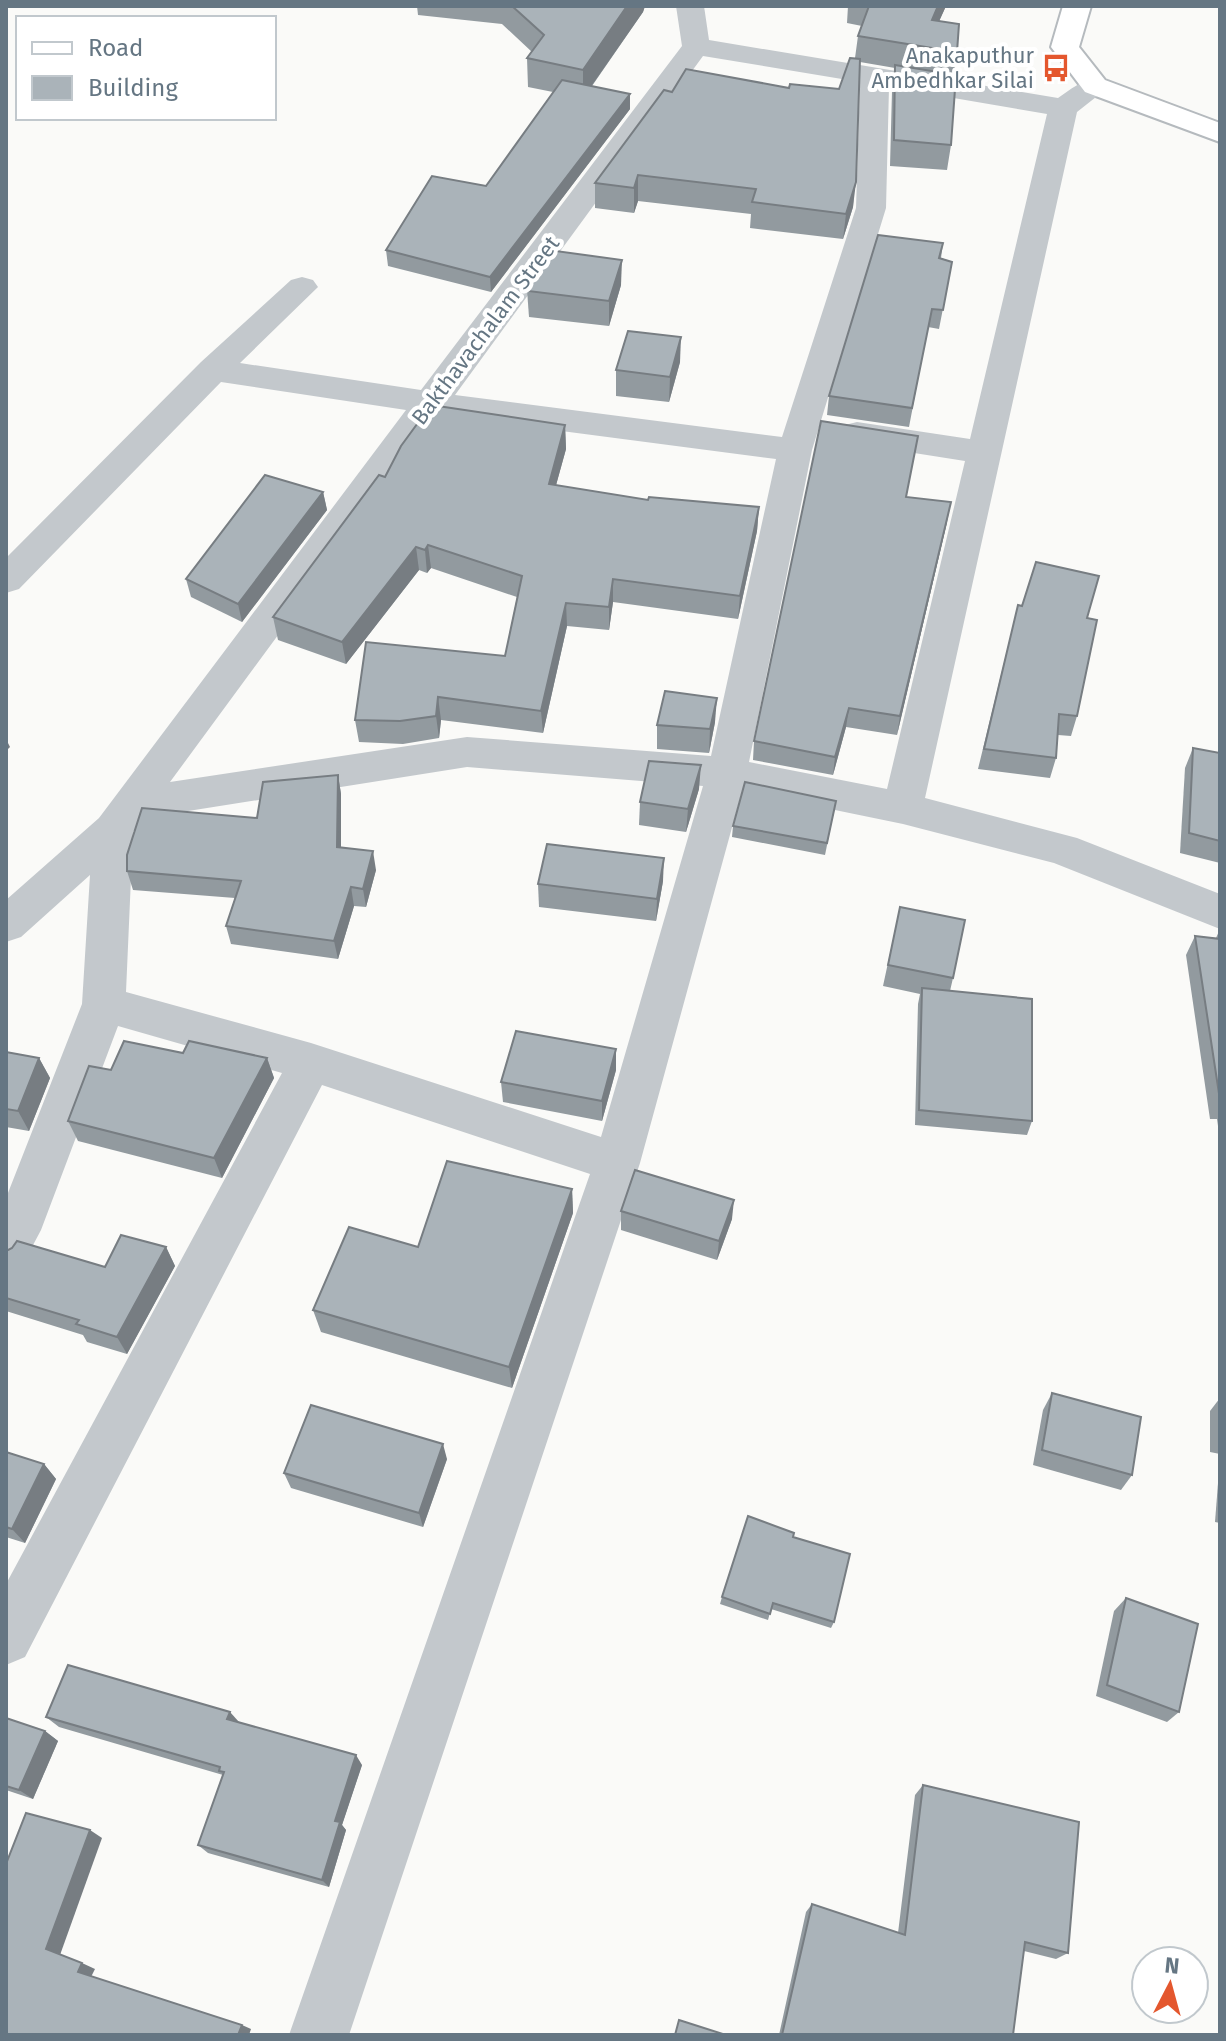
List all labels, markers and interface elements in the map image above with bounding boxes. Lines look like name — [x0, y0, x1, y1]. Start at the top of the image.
legend — [16, 16, 276, 120]
text: Road — [88, 34, 143, 62]
place label: Anakaputhur Ambedhkar Silai — [872, 42, 1035, 94]
bus stop icon: Anakaputhur Ambedhkar Silai — [1041, 53, 1071, 83]
text: Building — [88, 74, 178, 102]
street label: Bakthavachalam Street — [406, 231, 565, 430]
north arrow — [1130, 1945, 1210, 2025]
text: N — [1163, 1951, 1181, 1980]

